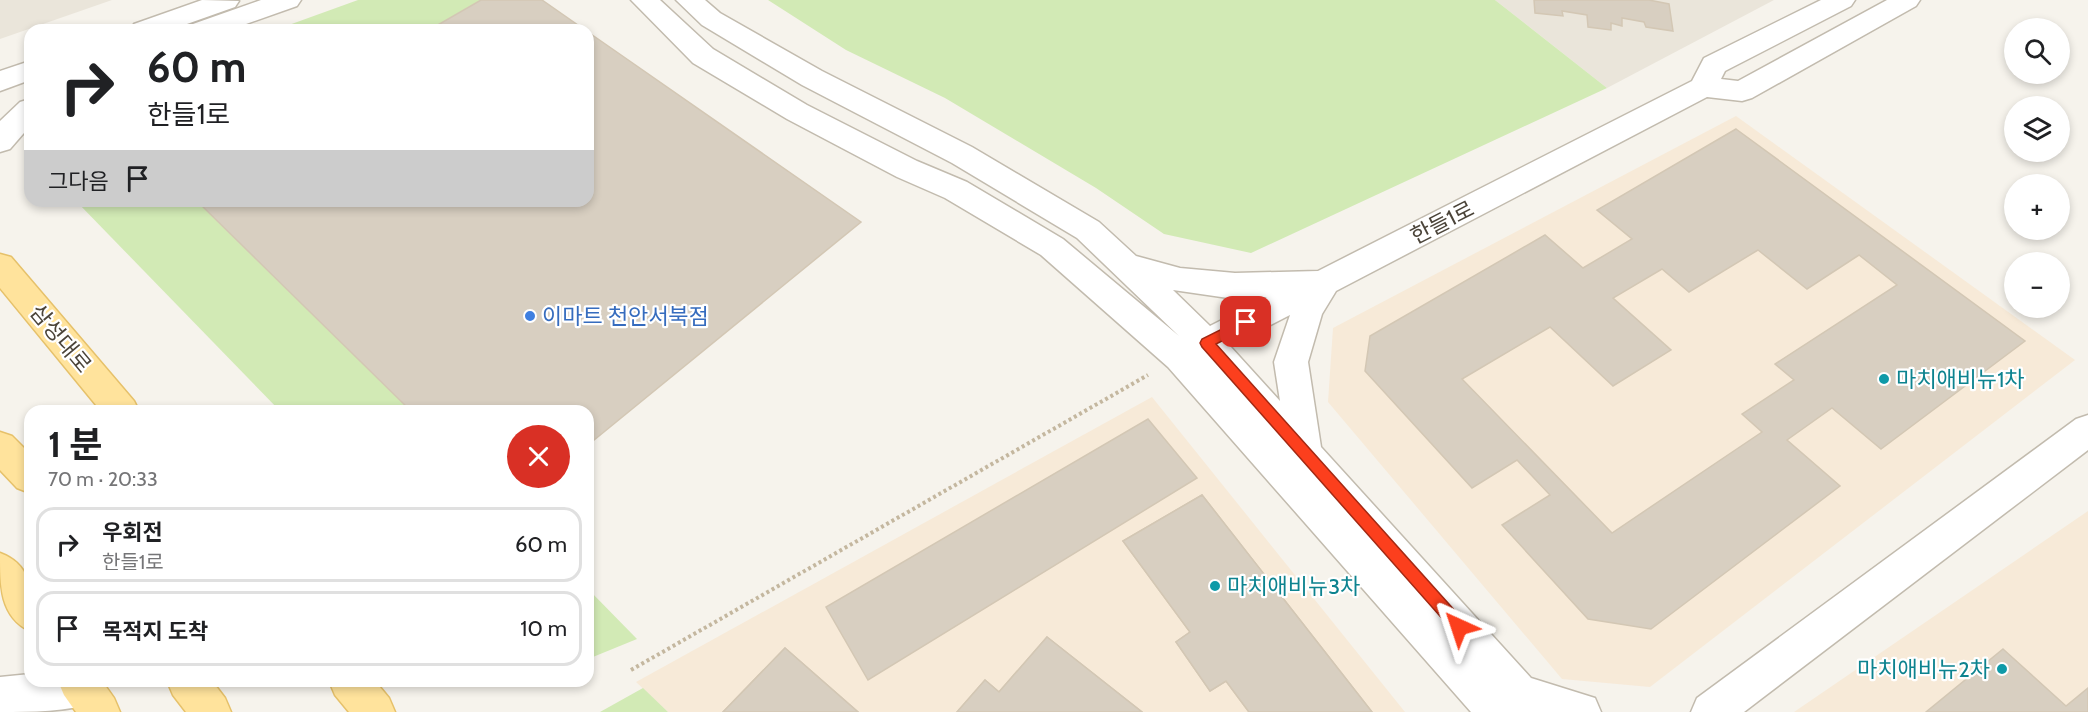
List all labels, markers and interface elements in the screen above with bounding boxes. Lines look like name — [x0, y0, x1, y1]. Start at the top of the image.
map controls — [2004, 18, 2070, 318]
button: search — [2004, 18, 2070, 84]
text: 60 m — [147, 41, 246, 93]
icon: right — [48, 48, 126, 126]
button: layers — [2004, 96, 2070, 162]
text: 한들1로 — [147, 98, 230, 131]
icon: arrive — [121, 162, 154, 195]
text: 그다음 — [48, 168, 109, 195]
button: + — [2004, 174, 2070, 240]
street label: 한들1로 — [1406, 195, 1479, 250]
button: − — [2004, 252, 2070, 318]
pin — [1220, 296, 1271, 347]
street label: 삼성대로 — [24, 299, 97, 378]
place label: 이마트 천안서북점 — [542, 303, 709, 330]
icon: arrive — [1229, 305, 1262, 338]
marker: 이마트 천안서북점 — [523, 309, 537, 323]
place label: 마치애비뉴1차 — [1896, 366, 2025, 393]
marker: 마치애비뉴1차 — [1877, 372, 1891, 386]
text: 1 분 — [48, 422, 103, 466]
button: close — [507, 425, 570, 488]
text: 70 m · 20:33 — [48, 467, 158, 491]
text: 우회전 — [102, 519, 163, 546]
icon: right — [51, 528, 84, 561]
text: 60 m — [515, 531, 567, 558]
text: 한들1로 — [102, 550, 164, 574]
place label: 마치애비뉴3차 — [1227, 573, 1360, 600]
marker: 마치애비뉴3차 — [1208, 579, 1222, 593]
position arrow — [1427, 595, 1491, 659]
icon: arrive — [51, 612, 84, 645]
text: 10 m — [520, 615, 567, 642]
text: 목적지 도착 — [102, 618, 208, 645]
place label: 마치애비뉴2차 — [1857, 656, 1990, 683]
marker: 마치애비뉴2차 — [1995, 662, 2009, 676]

